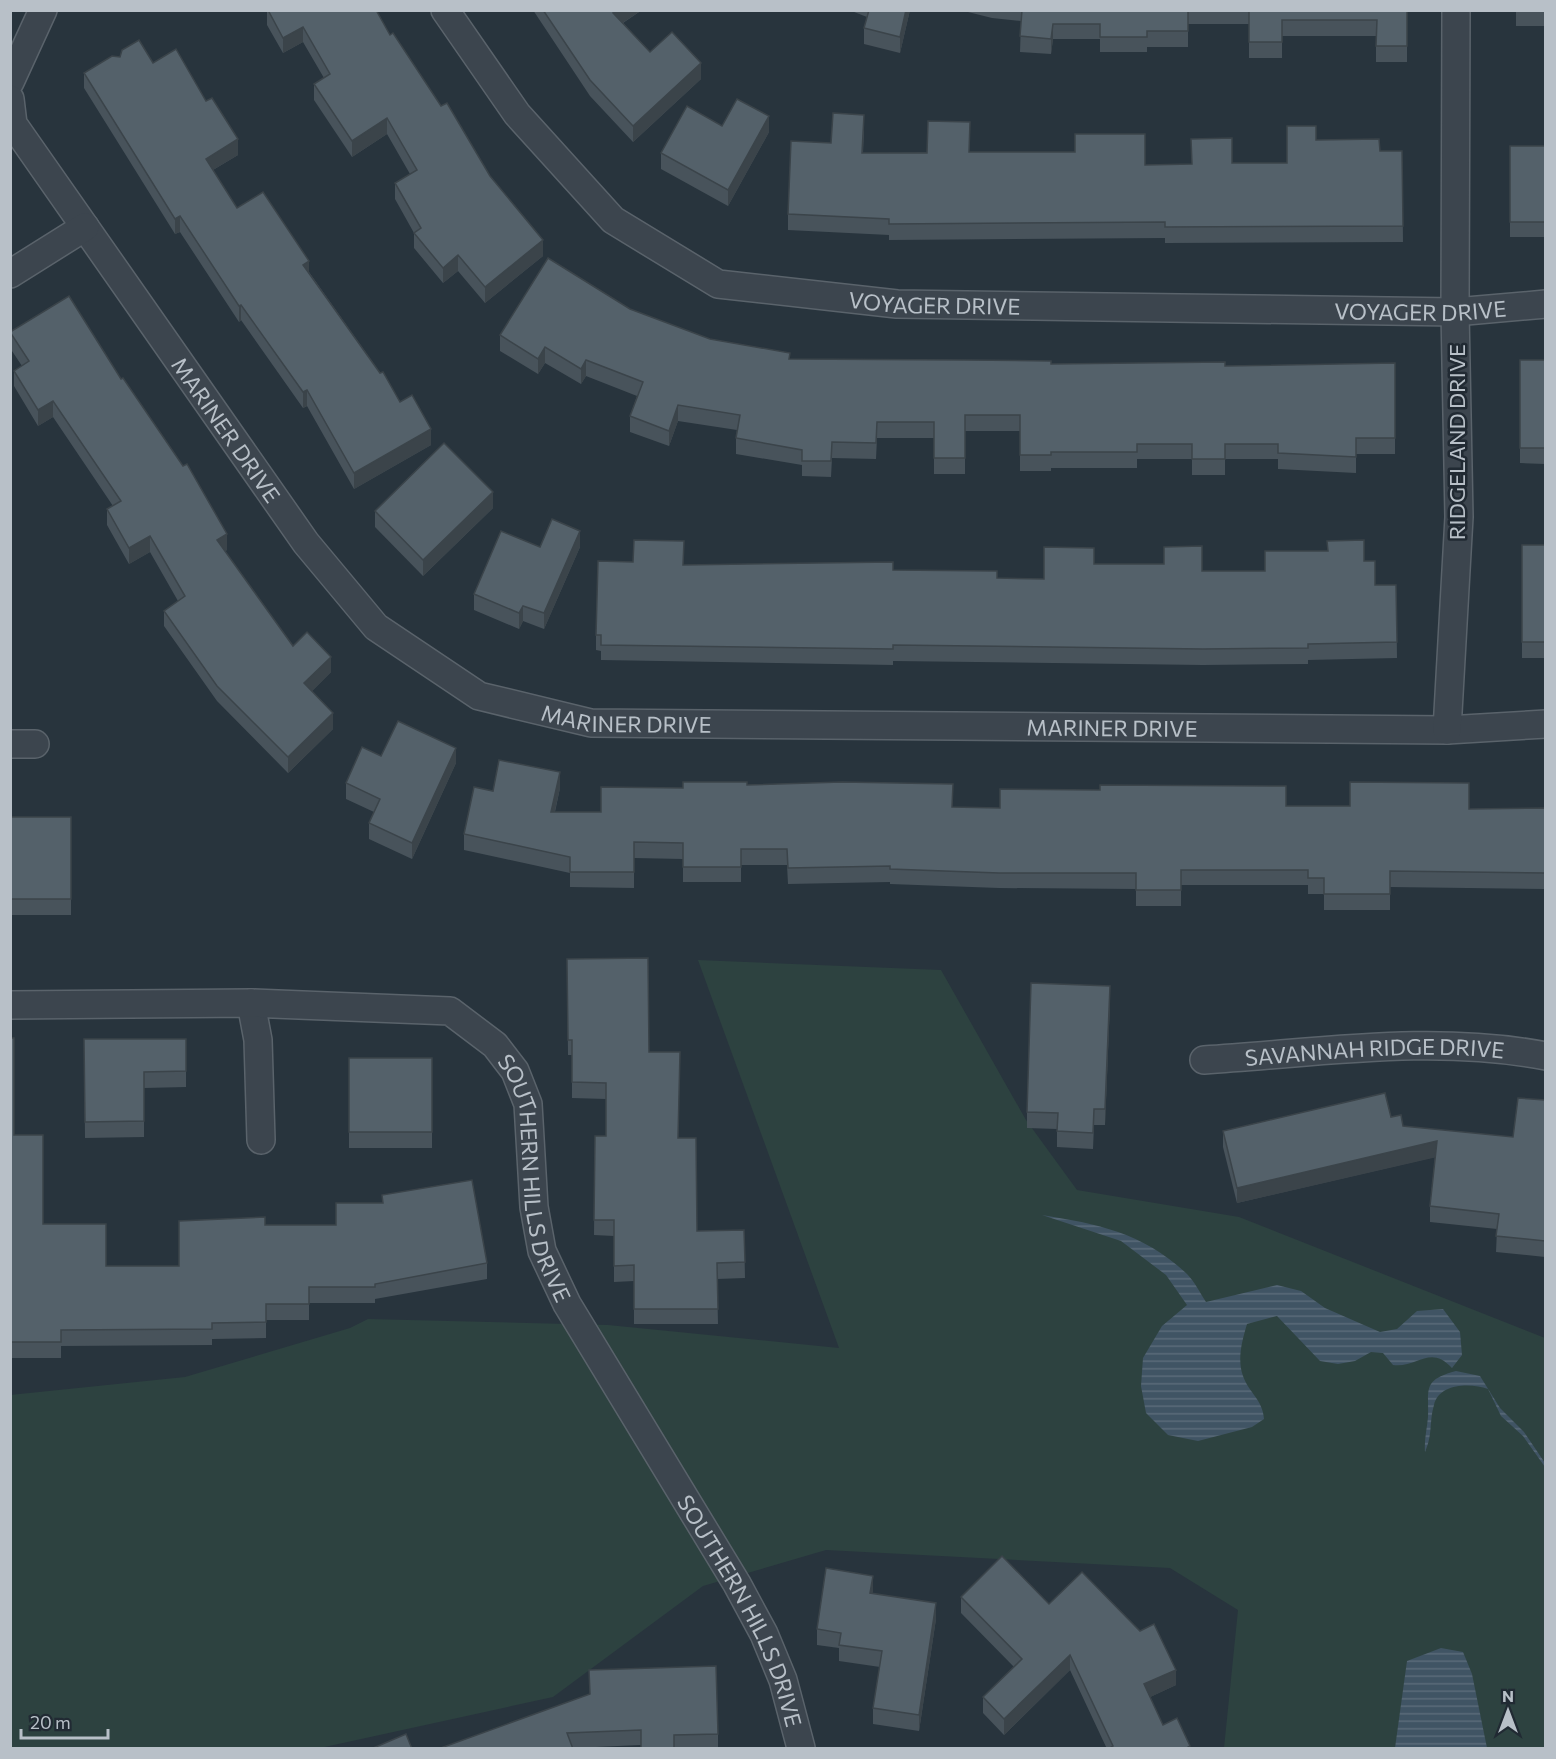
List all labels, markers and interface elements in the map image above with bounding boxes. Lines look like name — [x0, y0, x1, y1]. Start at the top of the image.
street label: VOYAGER DRIVE — [847, 285, 1021, 319]
street label: VOYAGER DRIVE — [1334, 294, 1507, 326]
street label: RIDGELAND DRIVE — [1443, 344, 1470, 540]
street label: MARINER DRIVE — [167, 352, 287, 507]
street label: MARINER DRIVE — [539, 698, 712, 737]
street label: MARINER DRIVE — [1026, 713, 1198, 741]
street label: SAVANNAH RIDGE DRIVE — [1244, 1032, 1506, 1071]
street label: SOUTHERN HILLS DRIVE — [493, 1048, 577, 1306]
street label: SOUTHERN HILLS DRIVE — [672, 1490, 808, 1730]
north arrow — [1478, 1681, 1538, 1741]
text: N — [1502, 1686, 1514, 1705]
scale bar — [21, 1702, 108, 1740]
text: 20 m — [30, 1711, 71, 1733]

